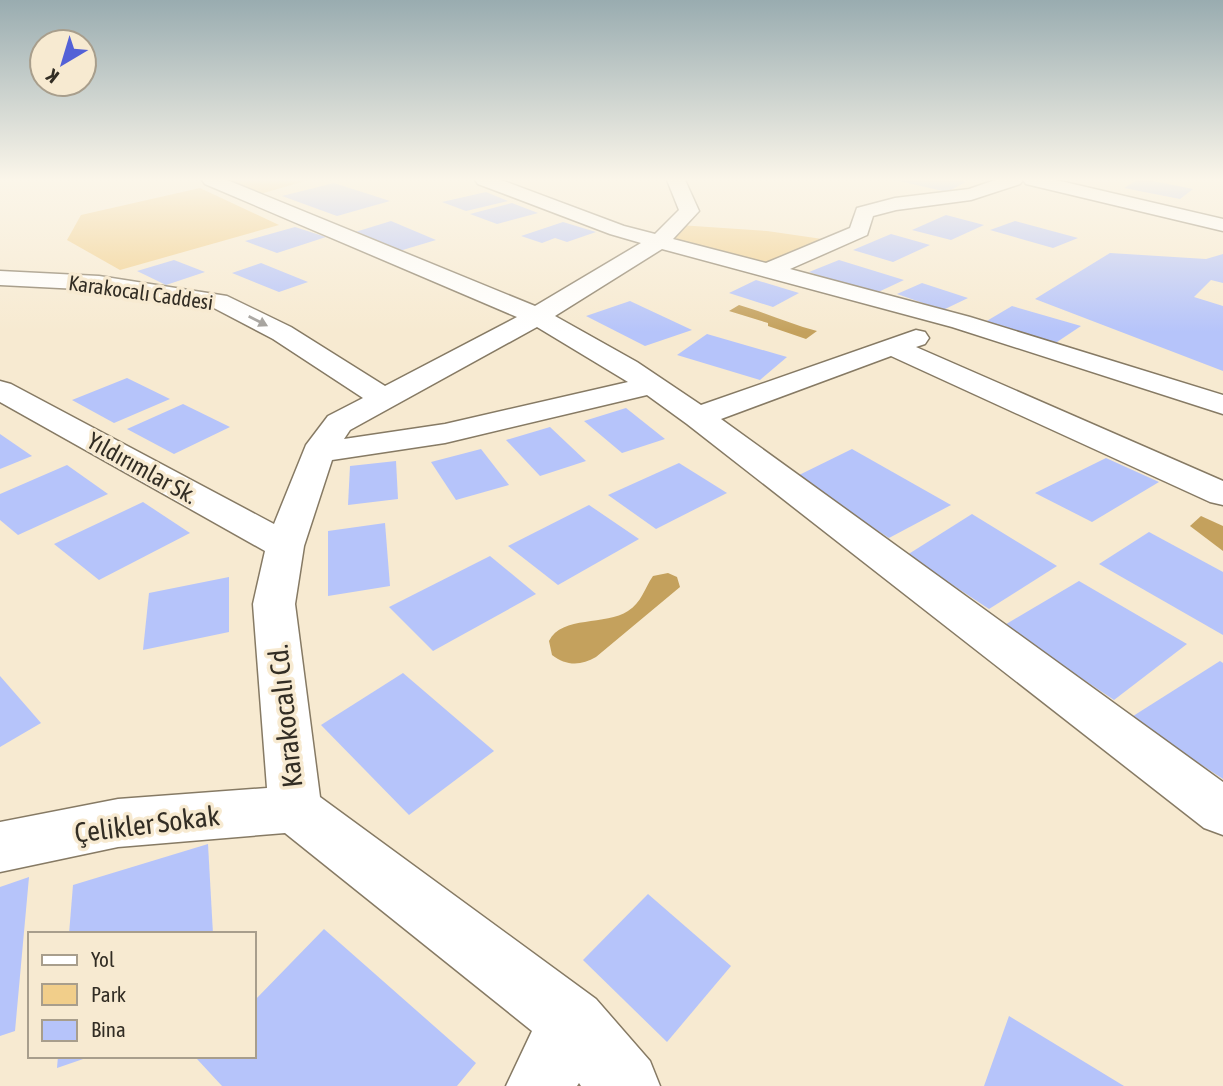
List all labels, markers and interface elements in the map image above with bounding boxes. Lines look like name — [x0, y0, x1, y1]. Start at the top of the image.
north arrow — [28, 28, 98, 98]
text: K — [42, 64, 63, 88]
street label: Karakocalı Caddesi — [67, 270, 215, 314]
one-way arrow — [248, 315, 268, 326]
street label: Yıldırımlar Sk. — [82, 427, 202, 509]
street label: Karakocalı Cd. — [262, 643, 308, 789]
street label: Çelikler Sokak — [73, 799, 221, 849]
legend — [28, 932, 256, 1058]
text: Yol — [91, 947, 115, 971]
text: Park — [91, 982, 126, 1006]
text: Bina — [91, 1017, 126, 1041]

